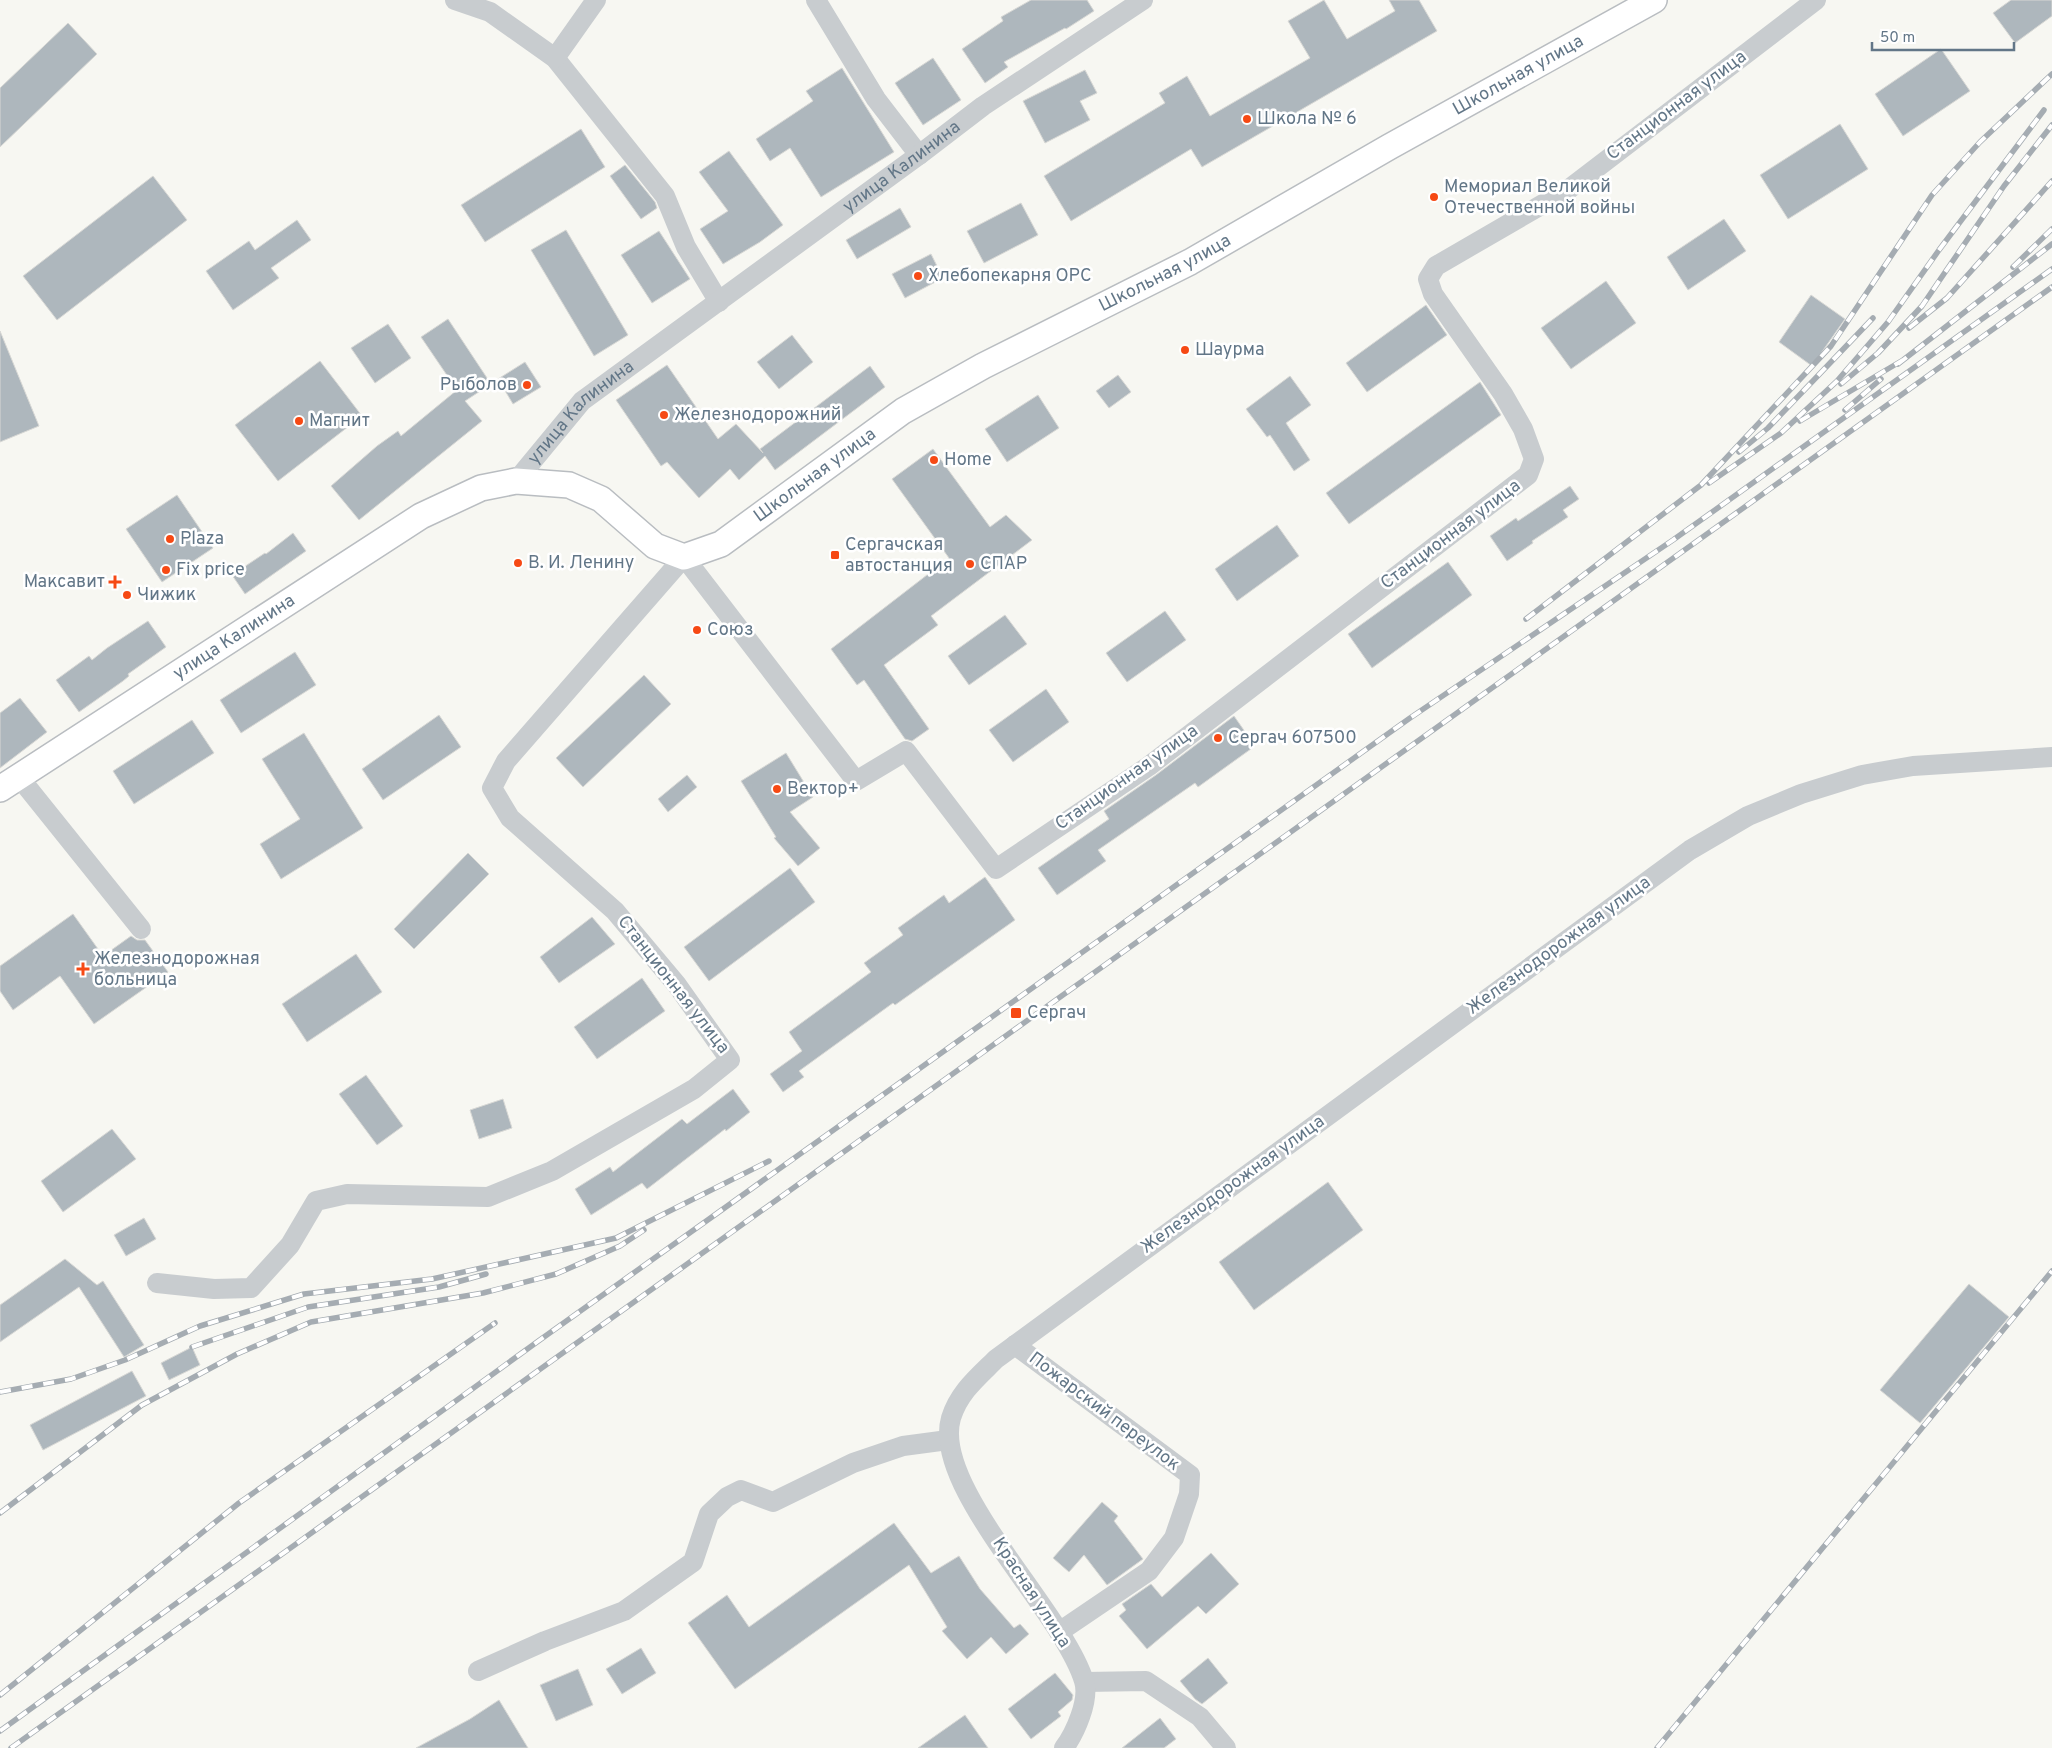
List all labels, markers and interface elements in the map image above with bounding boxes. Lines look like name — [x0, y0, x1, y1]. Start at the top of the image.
scale bar — [1872, 20, 2014, 52]
text: 50 m — [1880, 29, 1915, 48]
street label: Школьная улица — [1449, 30, 1588, 121]
street label: Станционная улица — [1602, 46, 1752, 166]
place label: Школа № 6 — [1257, 108, 1357, 131]
marker: Школа № 6 — [1241, 113, 1253, 125]
street label: улица Калинина — [838, 116, 965, 218]
place label: Мемориал Великой Отечественной войны — [1444, 176, 1635, 220]
marker: Мемориал Великой Отечественной войны — [1428, 191, 1440, 203]
street label: Школьная улица — [1095, 229, 1235, 317]
place label: Хлебопекарня ОРС — [928, 265, 1092, 288]
marker: Хлебопекарня ОРС — [912, 270, 924, 282]
place label: Шаурма — [1195, 339, 1264, 362]
marker: Шаурма — [1179, 344, 1191, 356]
street label: улица Калинина — [523, 355, 639, 469]
place label: Рыболов — [440, 374, 517, 397]
marker: Рыболов — [521, 379, 533, 391]
place label: Железнодорожний — [674, 404, 841, 427]
marker: Железнодорожний — [658, 409, 670, 421]
place label: Магнит — [309, 410, 370, 433]
marker: Магнит — [293, 415, 305, 427]
street label: Школьная улица — [749, 423, 881, 528]
place label: Home — [944, 449, 992, 472]
marker: Home — [928, 454, 940, 466]
street label: Станционная улица — [1376, 475, 1526, 595]
place label: Plaza — [180, 528, 224, 551]
marker: Plaza — [164, 533, 176, 545]
place label: Сергачская автостанция — [845, 534, 953, 578]
marker: Сергачская автостанция — [829, 549, 841, 561]
place label: В. И. Ленину — [528, 552, 634, 575]
place label: СПАР — [980, 553, 1027, 576]
marker: В. И. Ленину — [512, 557, 524, 569]
marker: СПАР — [964, 558, 976, 570]
place label: Fix price — [176, 559, 245, 582]
marker: Fix price — [160, 564, 172, 576]
place label: Максавит — [24, 571, 105, 594]
marker: Максавит — [109, 576, 121, 588]
place label: Чижик — [137, 584, 196, 607]
marker: Чижик — [121, 589, 133, 601]
street label: улица Калинина — [169, 589, 299, 685]
place label: Союз — [707, 619, 754, 642]
marker: Союз — [691, 624, 703, 636]
street label: Станционная улица — [1051, 720, 1203, 836]
place label: Сергач 607500 — [1228, 727, 1357, 750]
marker: Сергач 607500 — [1212, 732, 1224, 744]
place label: Вектор+ — [787, 778, 859, 801]
marker: Вектор+ — [771, 783, 783, 795]
street label: Железнодорожная улица — [1463, 872, 1655, 1020]
street label: Станционная улица — [612, 911, 734, 1059]
place label: Железнодорожная больница — [94, 948, 260, 992]
marker: Железнодорожная больница — [76, 962, 90, 976]
place label: Сергач — [1027, 1002, 1086, 1025]
marker: Сергач — [1009, 1006, 1023, 1020]
street label: Железнодорожная улица — [1137, 1111, 1329, 1259]
street label: Пожарский переулок — [1024, 1348, 1184, 1476]
street label: Красная улица — [987, 1533, 1075, 1653]

